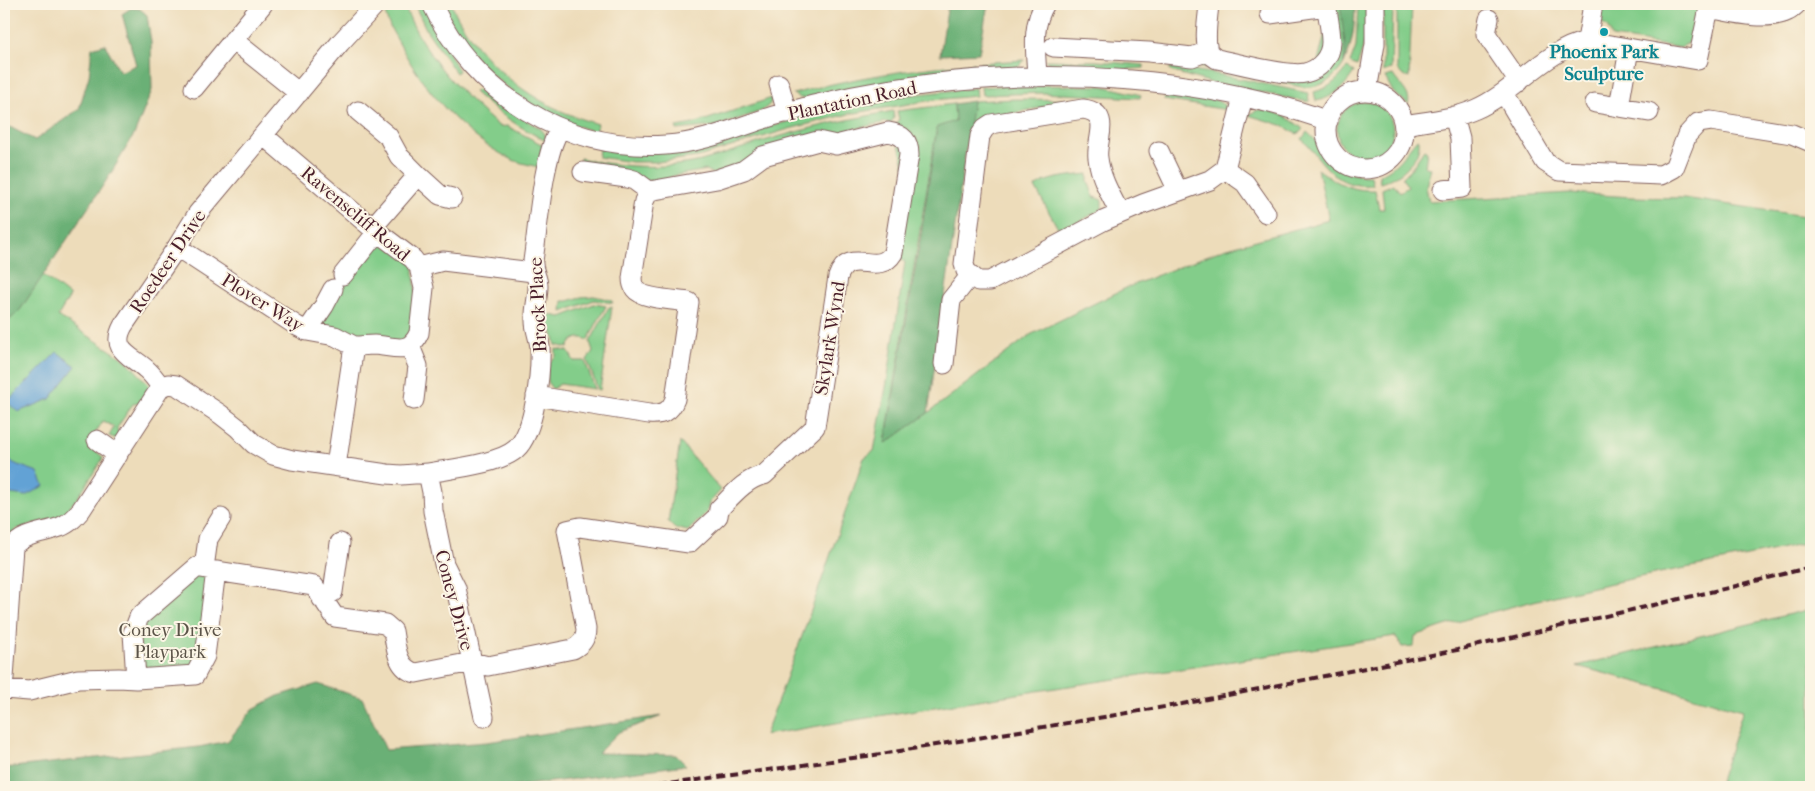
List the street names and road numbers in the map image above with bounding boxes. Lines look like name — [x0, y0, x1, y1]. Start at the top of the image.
street label: Plantation Road — [786, 76, 919, 125]
street label: Ravenscliff Road — [296, 162, 415, 266]
street label: Roedeer Drive — [125, 206, 211, 318]
street label: Brock Place — [525, 257, 551, 353]
street label: Plover Way — [217, 269, 308, 337]
street label: Skylark Wynd — [810, 279, 850, 397]
street label: Coney Drive — [430, 548, 478, 653]

